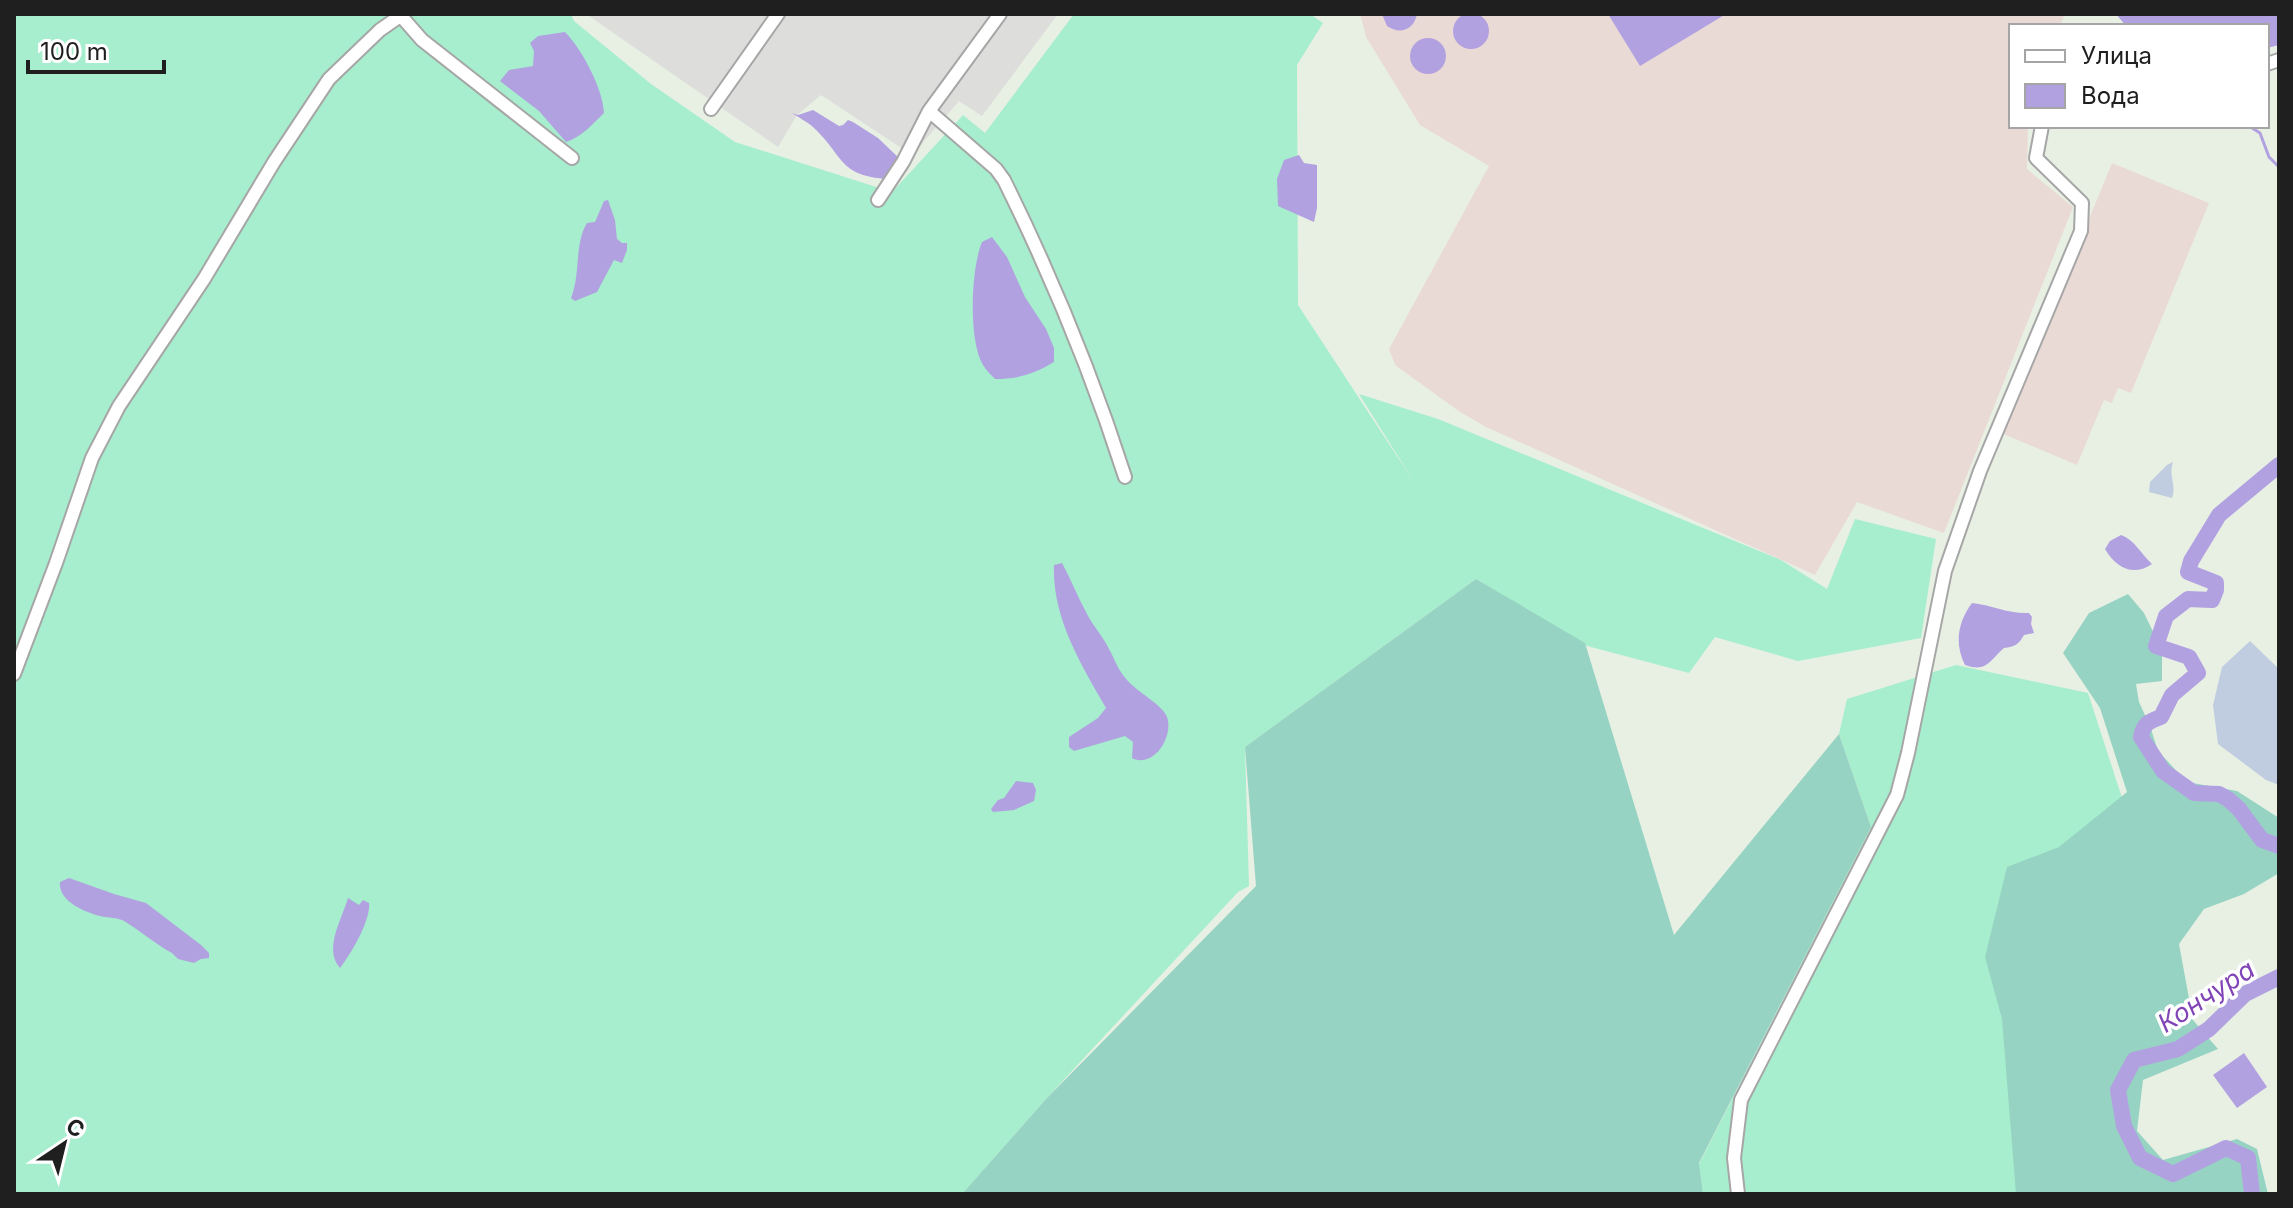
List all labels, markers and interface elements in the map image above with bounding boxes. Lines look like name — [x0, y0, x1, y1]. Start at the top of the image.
scale bar — [28, 24, 164, 74]
legend — [2009, 24, 2269, 128]
text: 100 m — [40, 37, 108, 66]
text: Улица — [2081, 41, 2152, 70]
text: Вода — [2081, 81, 2140, 110]
water label: Кончура — [2152, 953, 2260, 1039]
north arrow — [24, 1104, 104, 1184]
text: С — [61, 1112, 90, 1143]

